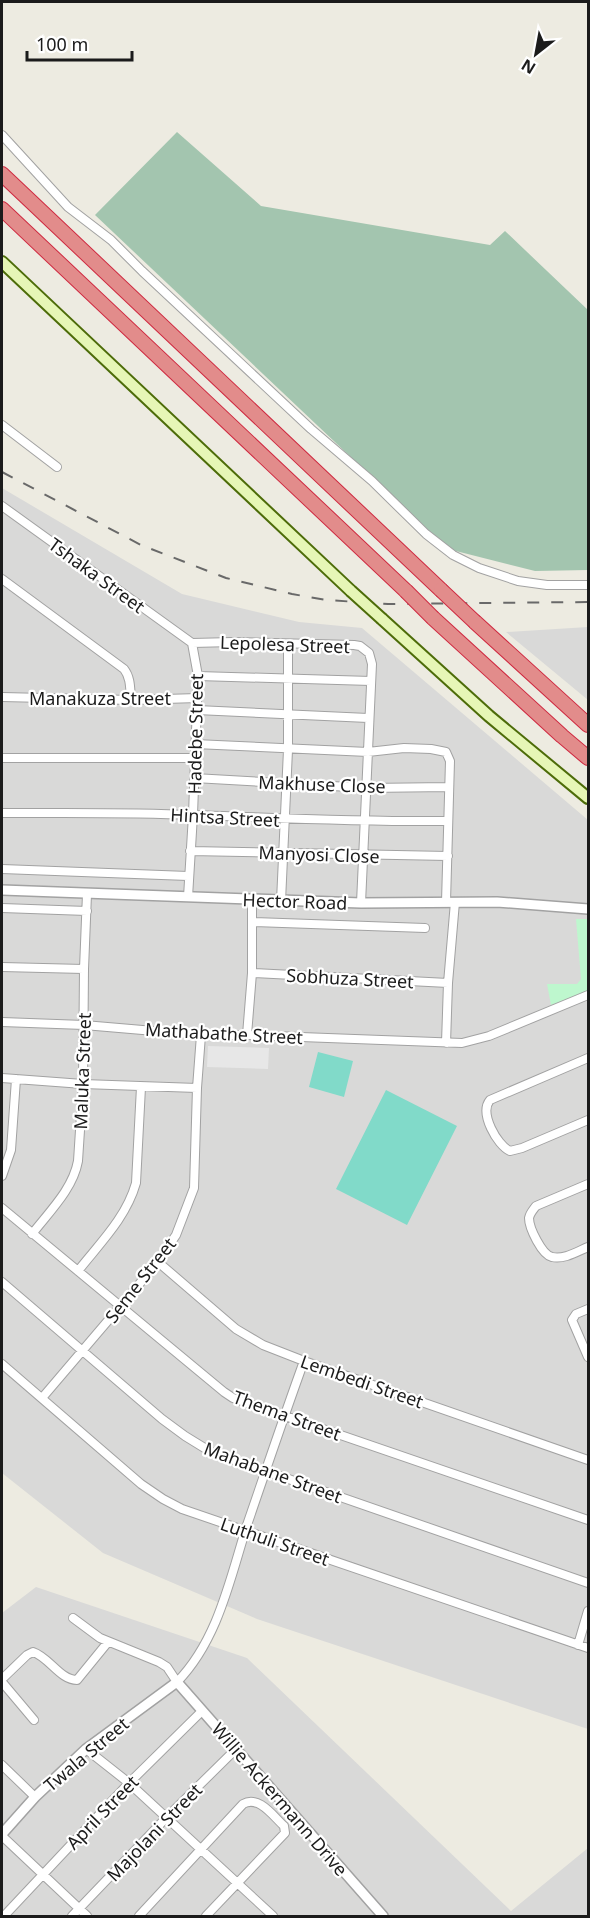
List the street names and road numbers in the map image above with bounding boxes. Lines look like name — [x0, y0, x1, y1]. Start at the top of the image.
street label: Tshaka Street — [44, 532, 150, 618]
street label: Lepolesa Street — [220, 630, 351, 658]
street label: Hadebe Street — [182, 673, 208, 795]
street label: Manakuza Street — [29, 686, 171, 710]
street label: Makhuse Close — [258, 770, 386, 798]
street label: Hintsa Street — [170, 802, 281, 832]
street label: Manyosi Close — [258, 840, 380, 868]
street label: Hector Road — [242, 887, 348, 915]
street label: Sobhuza Street — [286, 963, 415, 993]
street label: Maluka Street — [68, 1012, 96, 1130]
street label: Mathabathe Street — [144, 1017, 304, 1049]
street label: Seme Street — [99, 1232, 181, 1328]
street label: Lembedi Street — [297, 1349, 427, 1413]
street label: Thema Street — [230, 1384, 345, 1446]
street label: Mahabane Street — [201, 1436, 346, 1508]
street label: Luthuli Street — [217, 1511, 333, 1571]
street label: Twala Street — [39, 1711, 134, 1796]
street label: Willie Ackermann Drive — [207, 1717, 353, 1881]
street label: April Street — [61, 1769, 144, 1854]
street label: Majolani Street — [101, 1777, 207, 1886]

